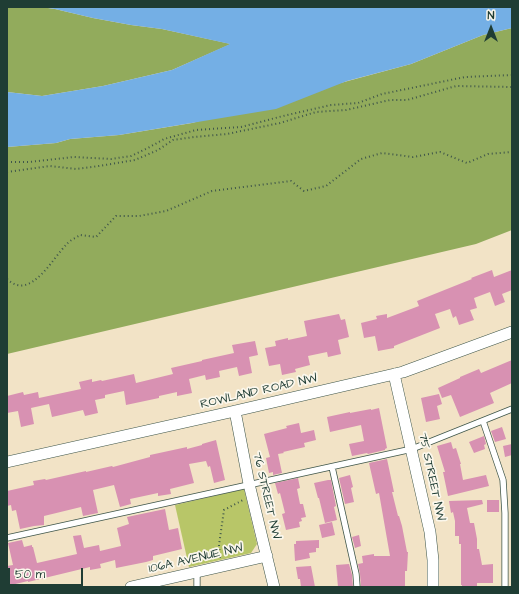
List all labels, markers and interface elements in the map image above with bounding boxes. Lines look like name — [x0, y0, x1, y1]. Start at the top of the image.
north arrow — [471, 8, 511, 48]
text: N — [488, 8, 494, 23]
street label: ROWLAND ROAD NW — [199, 372, 319, 412]
street label: 75 STREET NW — [415, 432, 447, 522]
street label: 76 STREET NW — [249, 451, 283, 541]
street label: 106A AVENUE NW — [147, 541, 245, 577]
scale bar — [10, 560, 85, 586]
text: 50 m — [15, 566, 45, 583]

